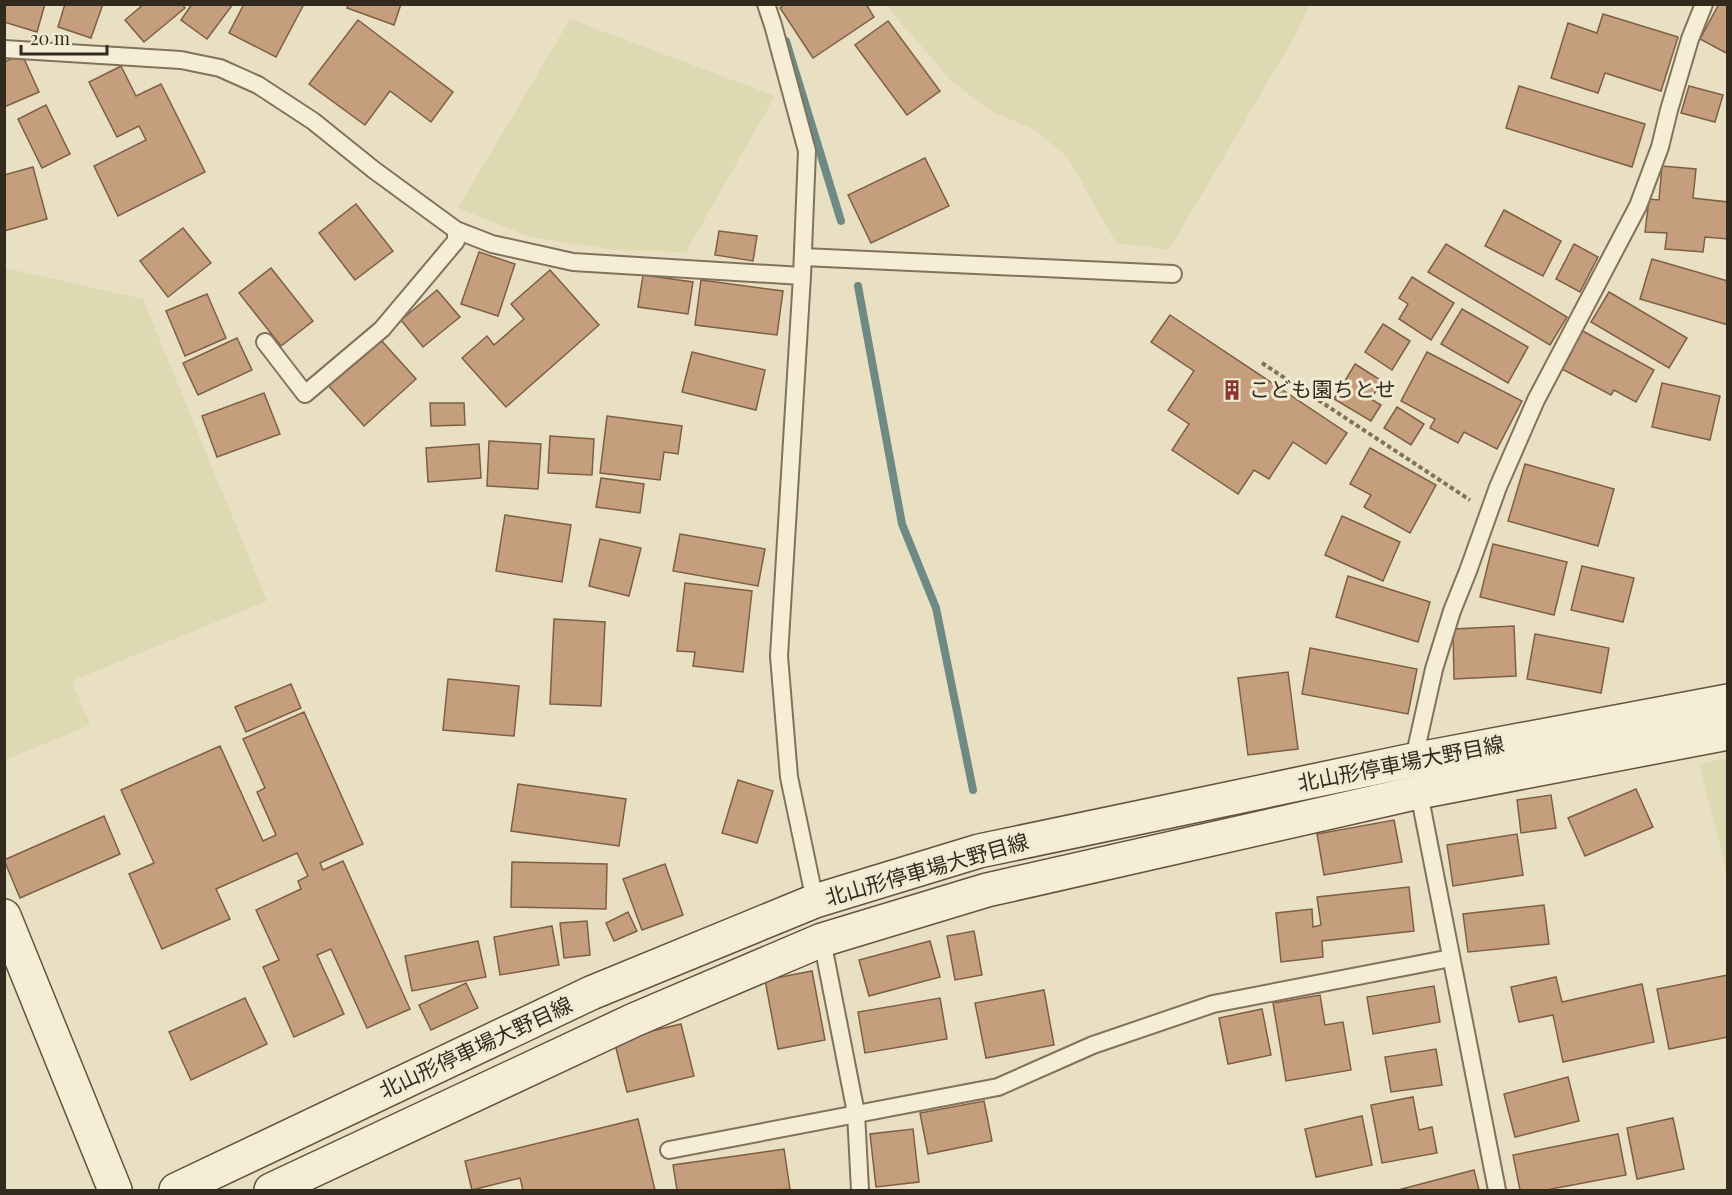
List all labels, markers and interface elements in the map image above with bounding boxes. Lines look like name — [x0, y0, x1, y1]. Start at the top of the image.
scale bar — [21, 18, 106, 56]
text: 20 m — [30, 26, 70, 50]
place label: こども園ちとせ — [1249, 374, 1396, 402]
building icon: こども園ちとせ — [1220, 378, 1244, 402]
street label: 北山形停車場大野目線 — [1295, 728, 1506, 796]
street label: 北山形停車場大野目線 — [822, 826, 1031, 910]
street label: 北山形停車場大野目線 — [374, 989, 576, 1103]

